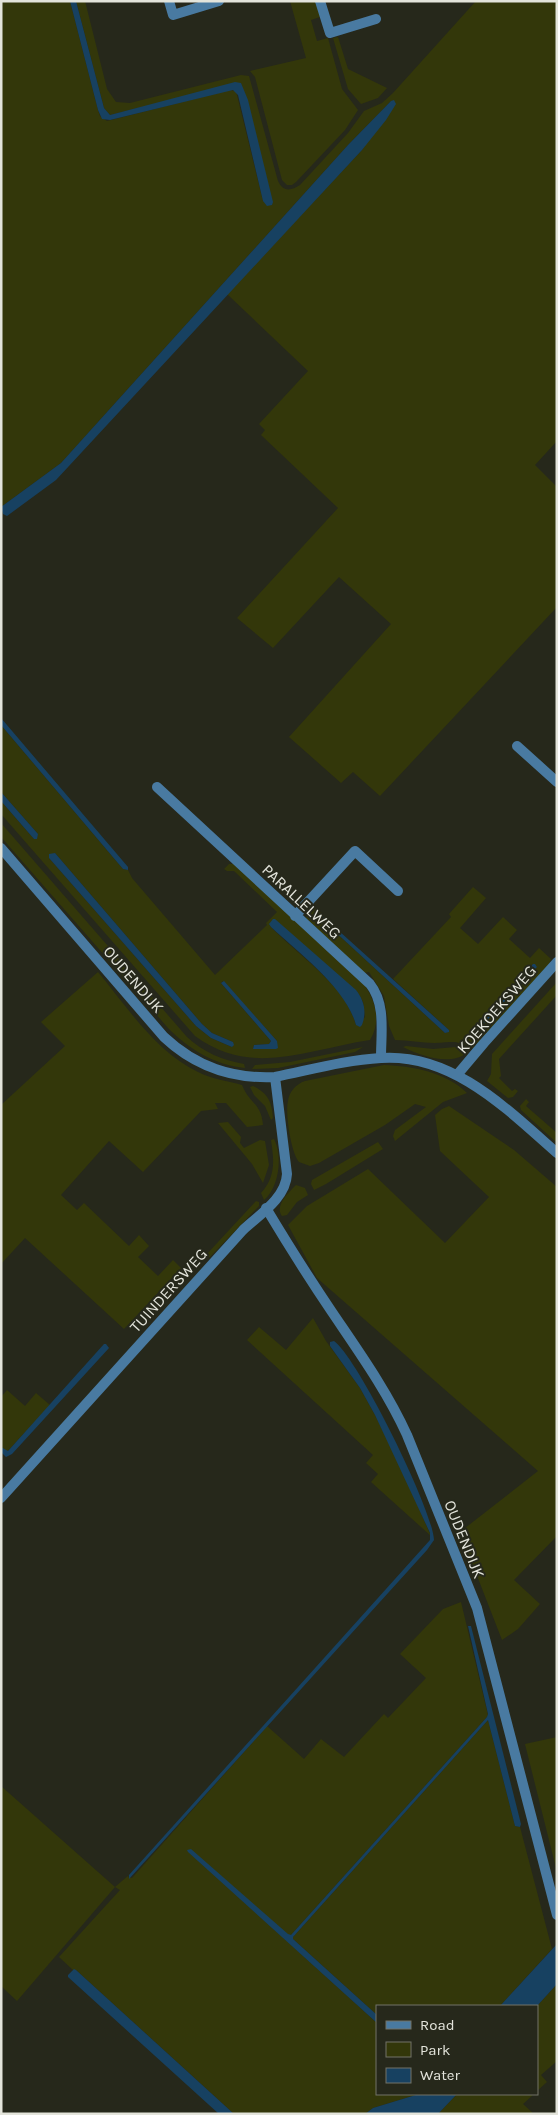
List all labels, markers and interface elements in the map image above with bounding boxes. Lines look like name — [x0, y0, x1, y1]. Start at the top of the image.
street label: PARALLELWEG — [258, 860, 345, 943]
street label: OUDENDIJK — [99, 942, 168, 1017]
street label: KOEKOEKSWEG — [453, 961, 540, 1057]
street label: TUINDERSWEG — [126, 1244, 211, 1336]
street label: OUDENDIJK — [440, 1497, 489, 1581]
legend — [376, 2005, 538, 2095]
text: Road — [420, 2016, 455, 2034]
text: Park — [420, 2041, 450, 2059]
text: Water — [420, 2066, 461, 2084]

